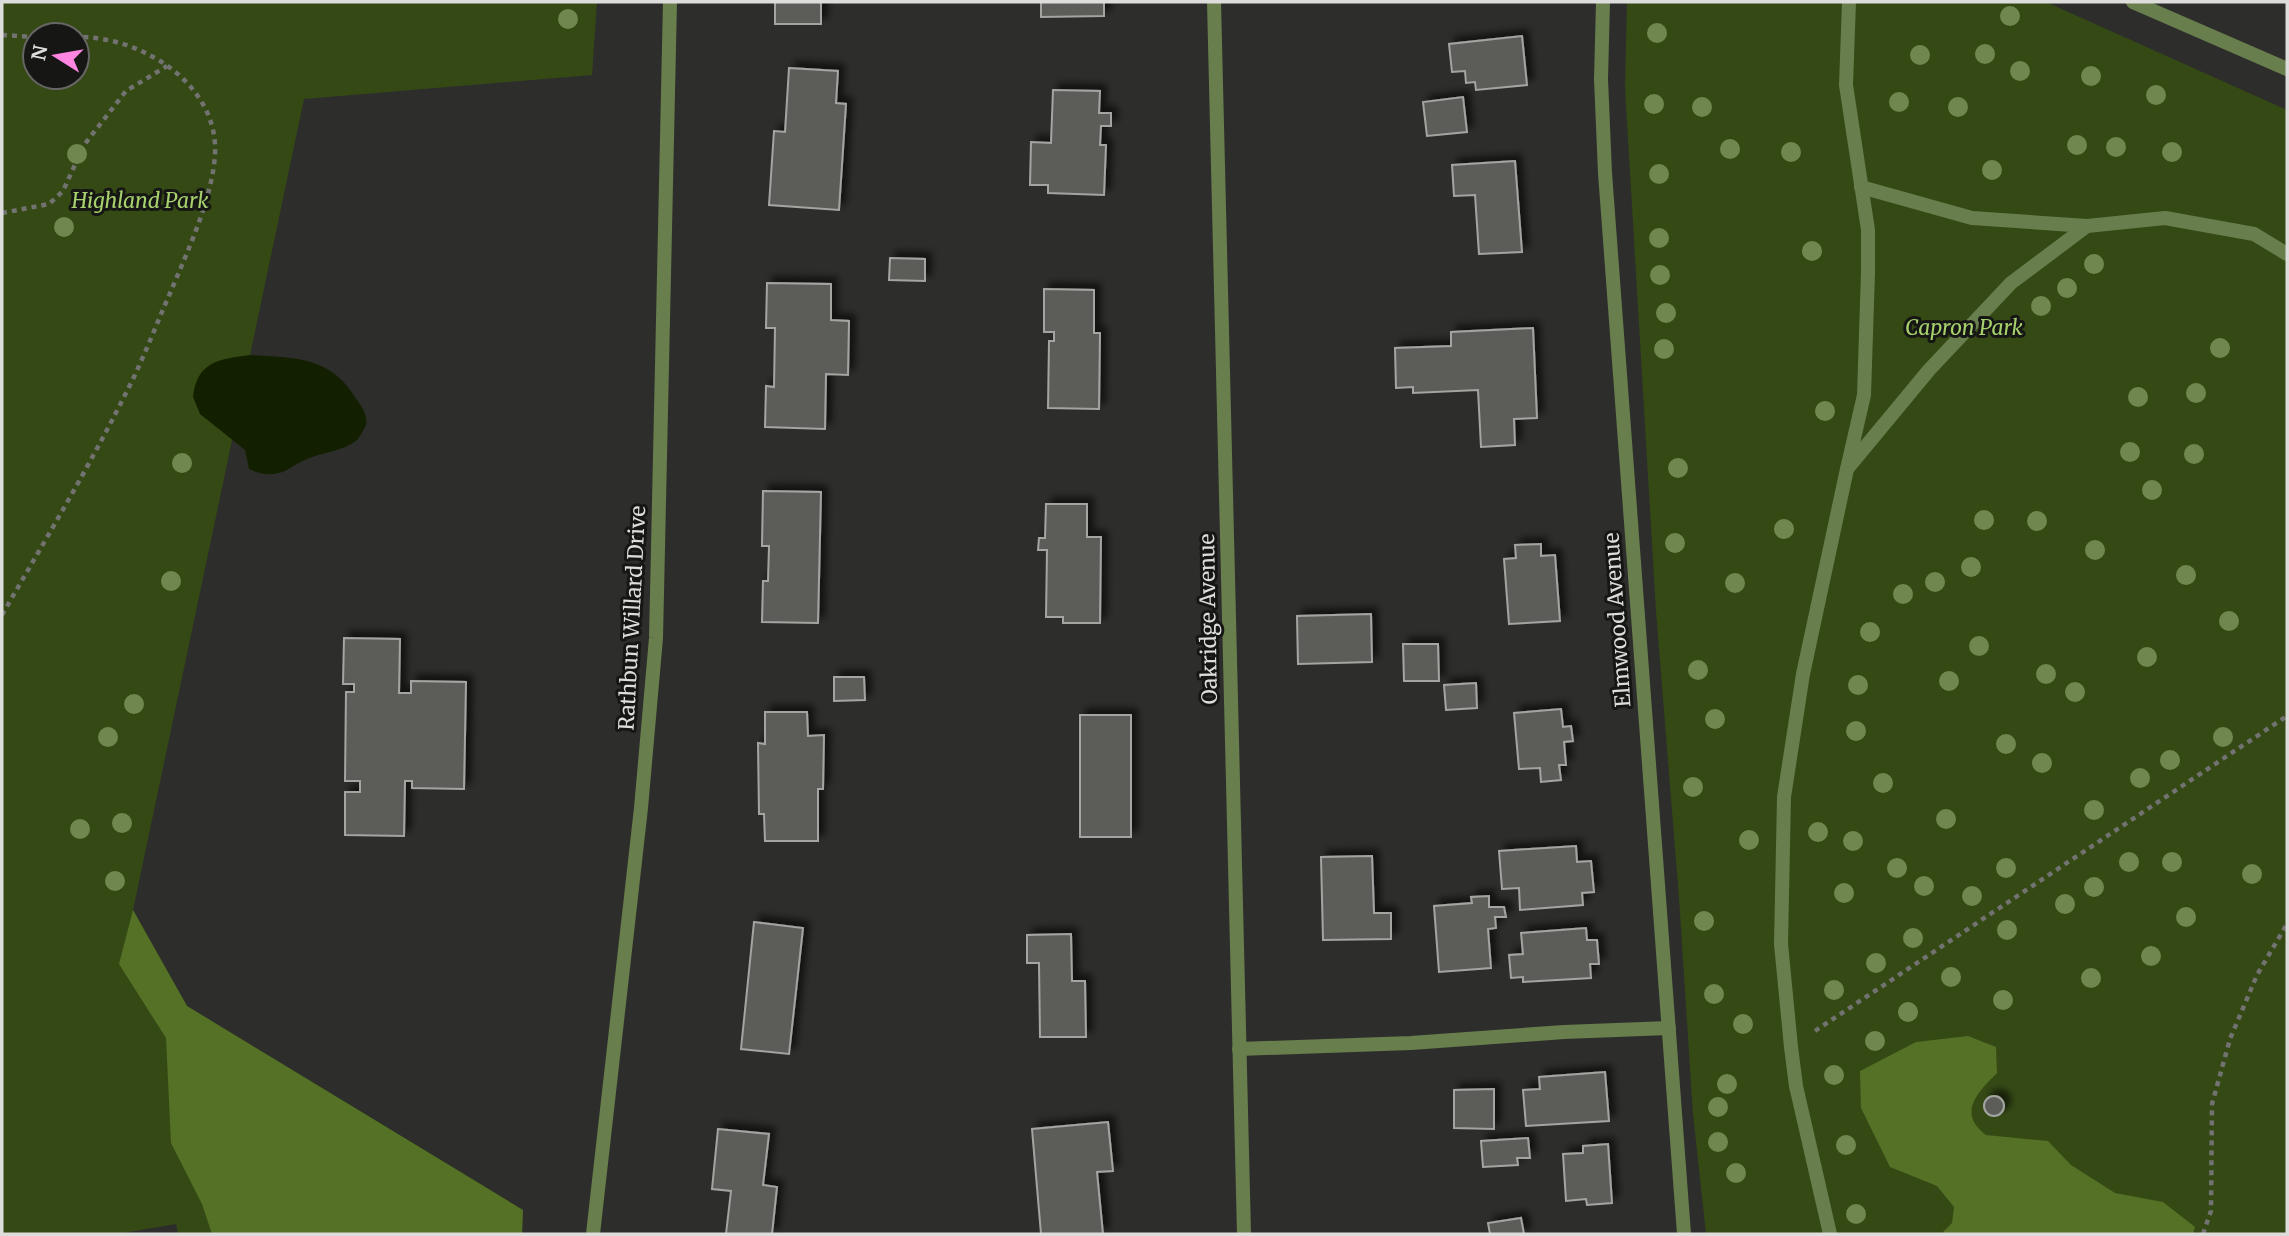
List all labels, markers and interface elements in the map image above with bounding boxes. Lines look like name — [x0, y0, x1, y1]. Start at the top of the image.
north arrow — [21, 21, 91, 91]
text: N — [26, 43, 53, 62]
park label: Highland Park — [70, 187, 209, 214]
park label: Capron Park — [1905, 314, 2024, 341]
street label: Rathbun Willard Drive — [613, 505, 651, 731]
street label: Elmwood Avenue — [1597, 532, 1637, 708]
street label: Oakridge Avenue — [1193, 533, 1223, 705]

